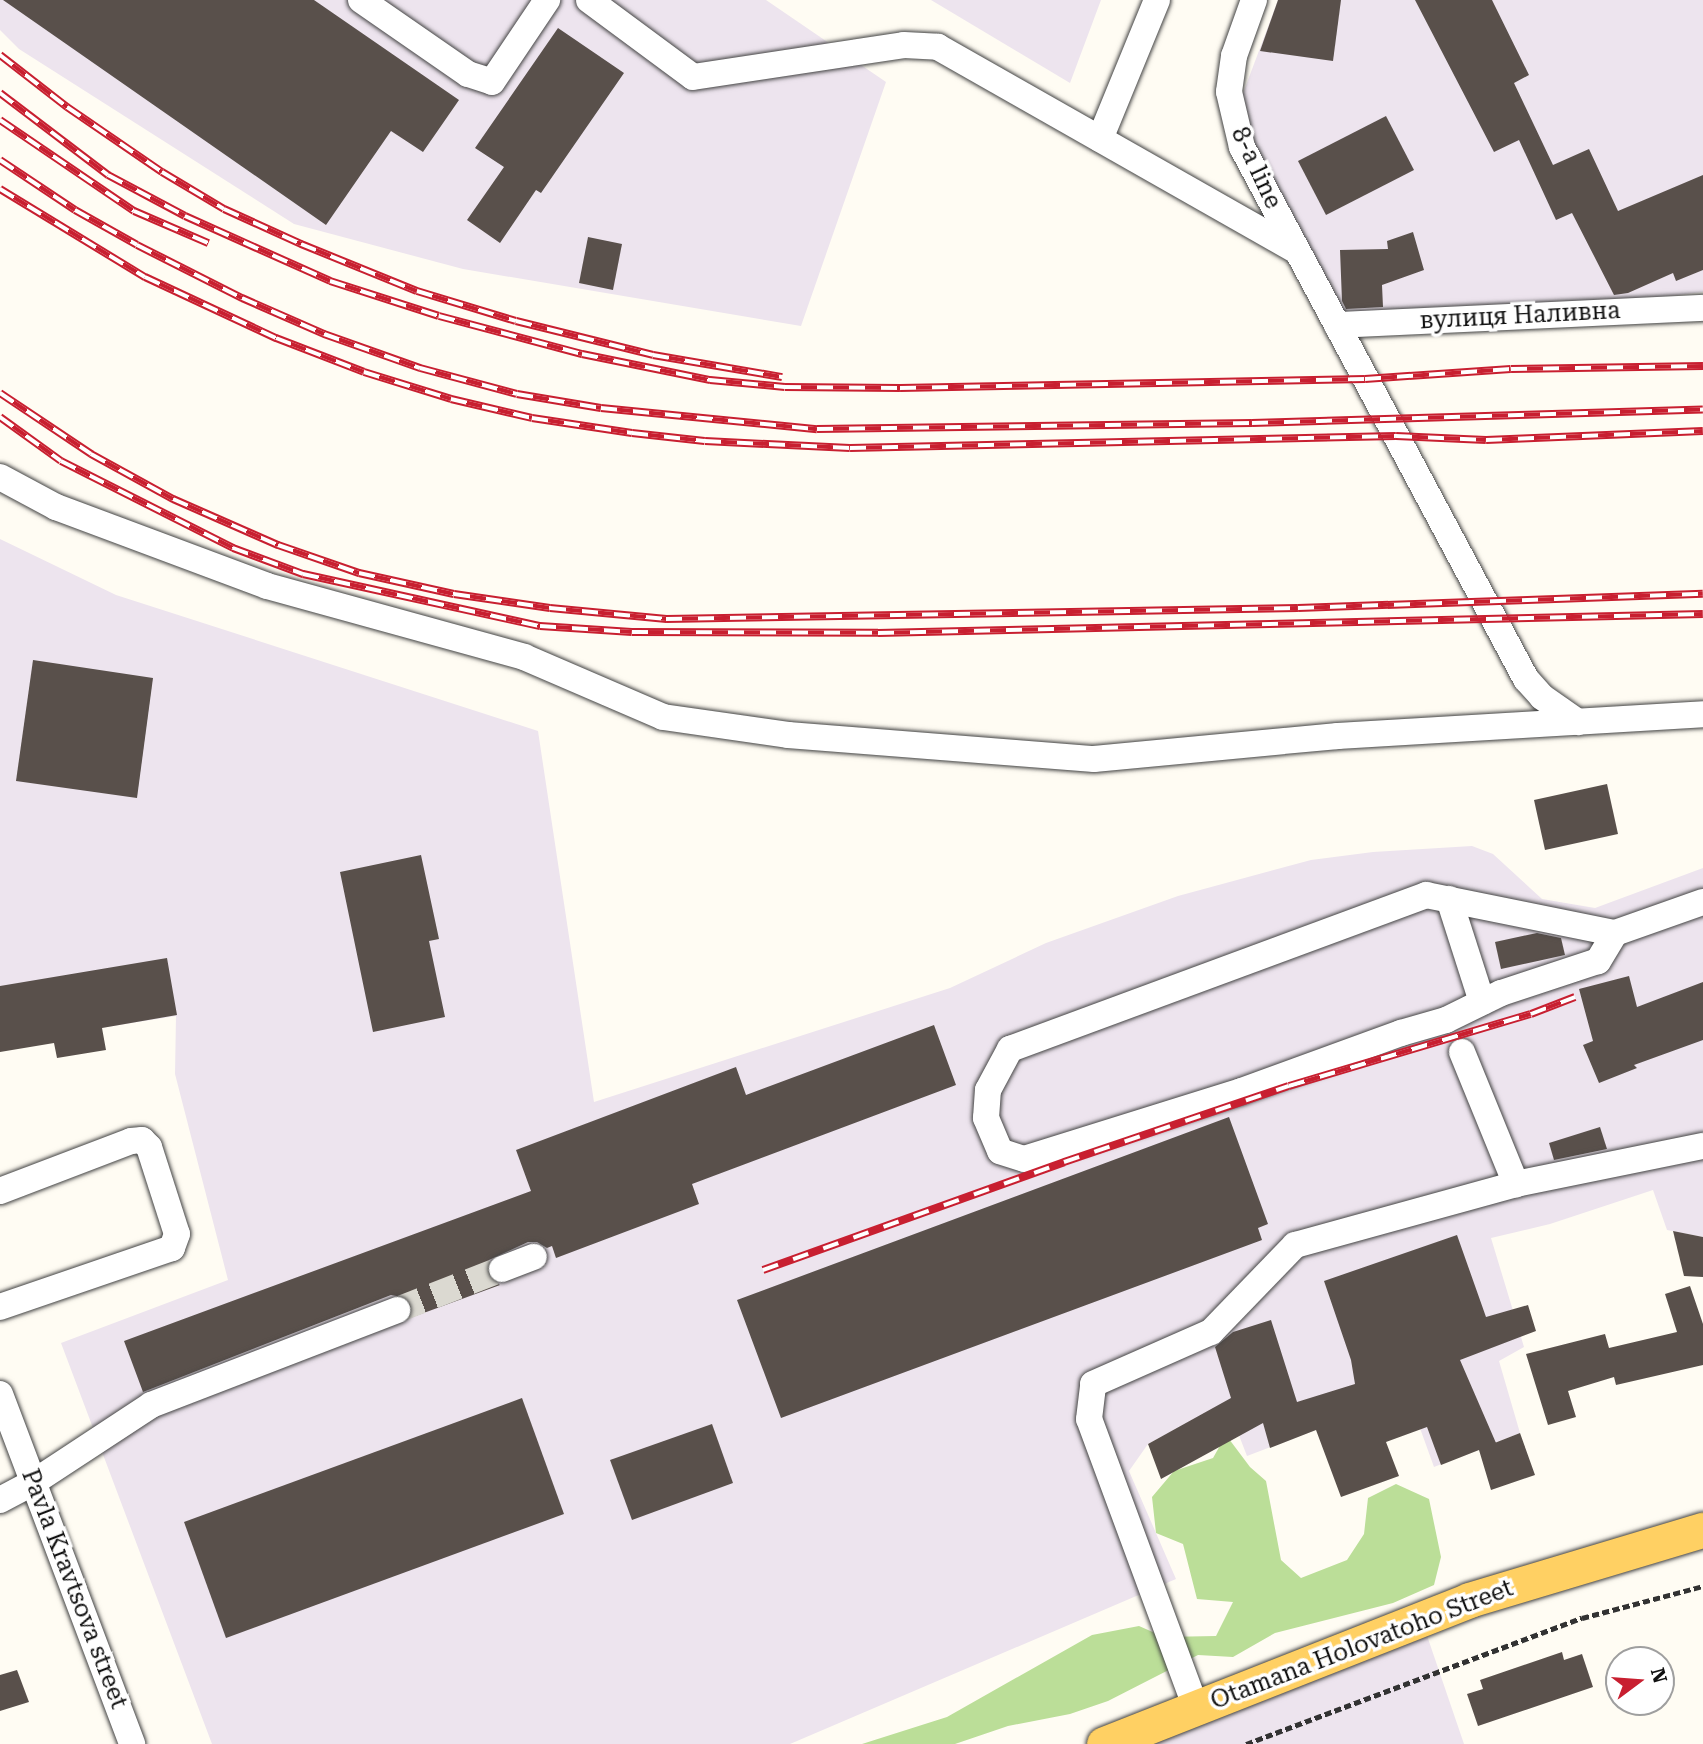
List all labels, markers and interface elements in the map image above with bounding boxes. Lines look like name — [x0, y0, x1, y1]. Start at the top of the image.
street label: 8-a line — [1225, 123, 1287, 213]
street label: вулиця Наливна — [1419, 296, 1621, 336]
street label: Pavla Kravtsova street — [15, 1465, 133, 1713]
street label: Otamana Holovatoho Street — [1207, 1574, 1517, 1716]
north arrow — [1605, 1646, 1675, 1716]
text: N — [1646, 1665, 1672, 1686]

